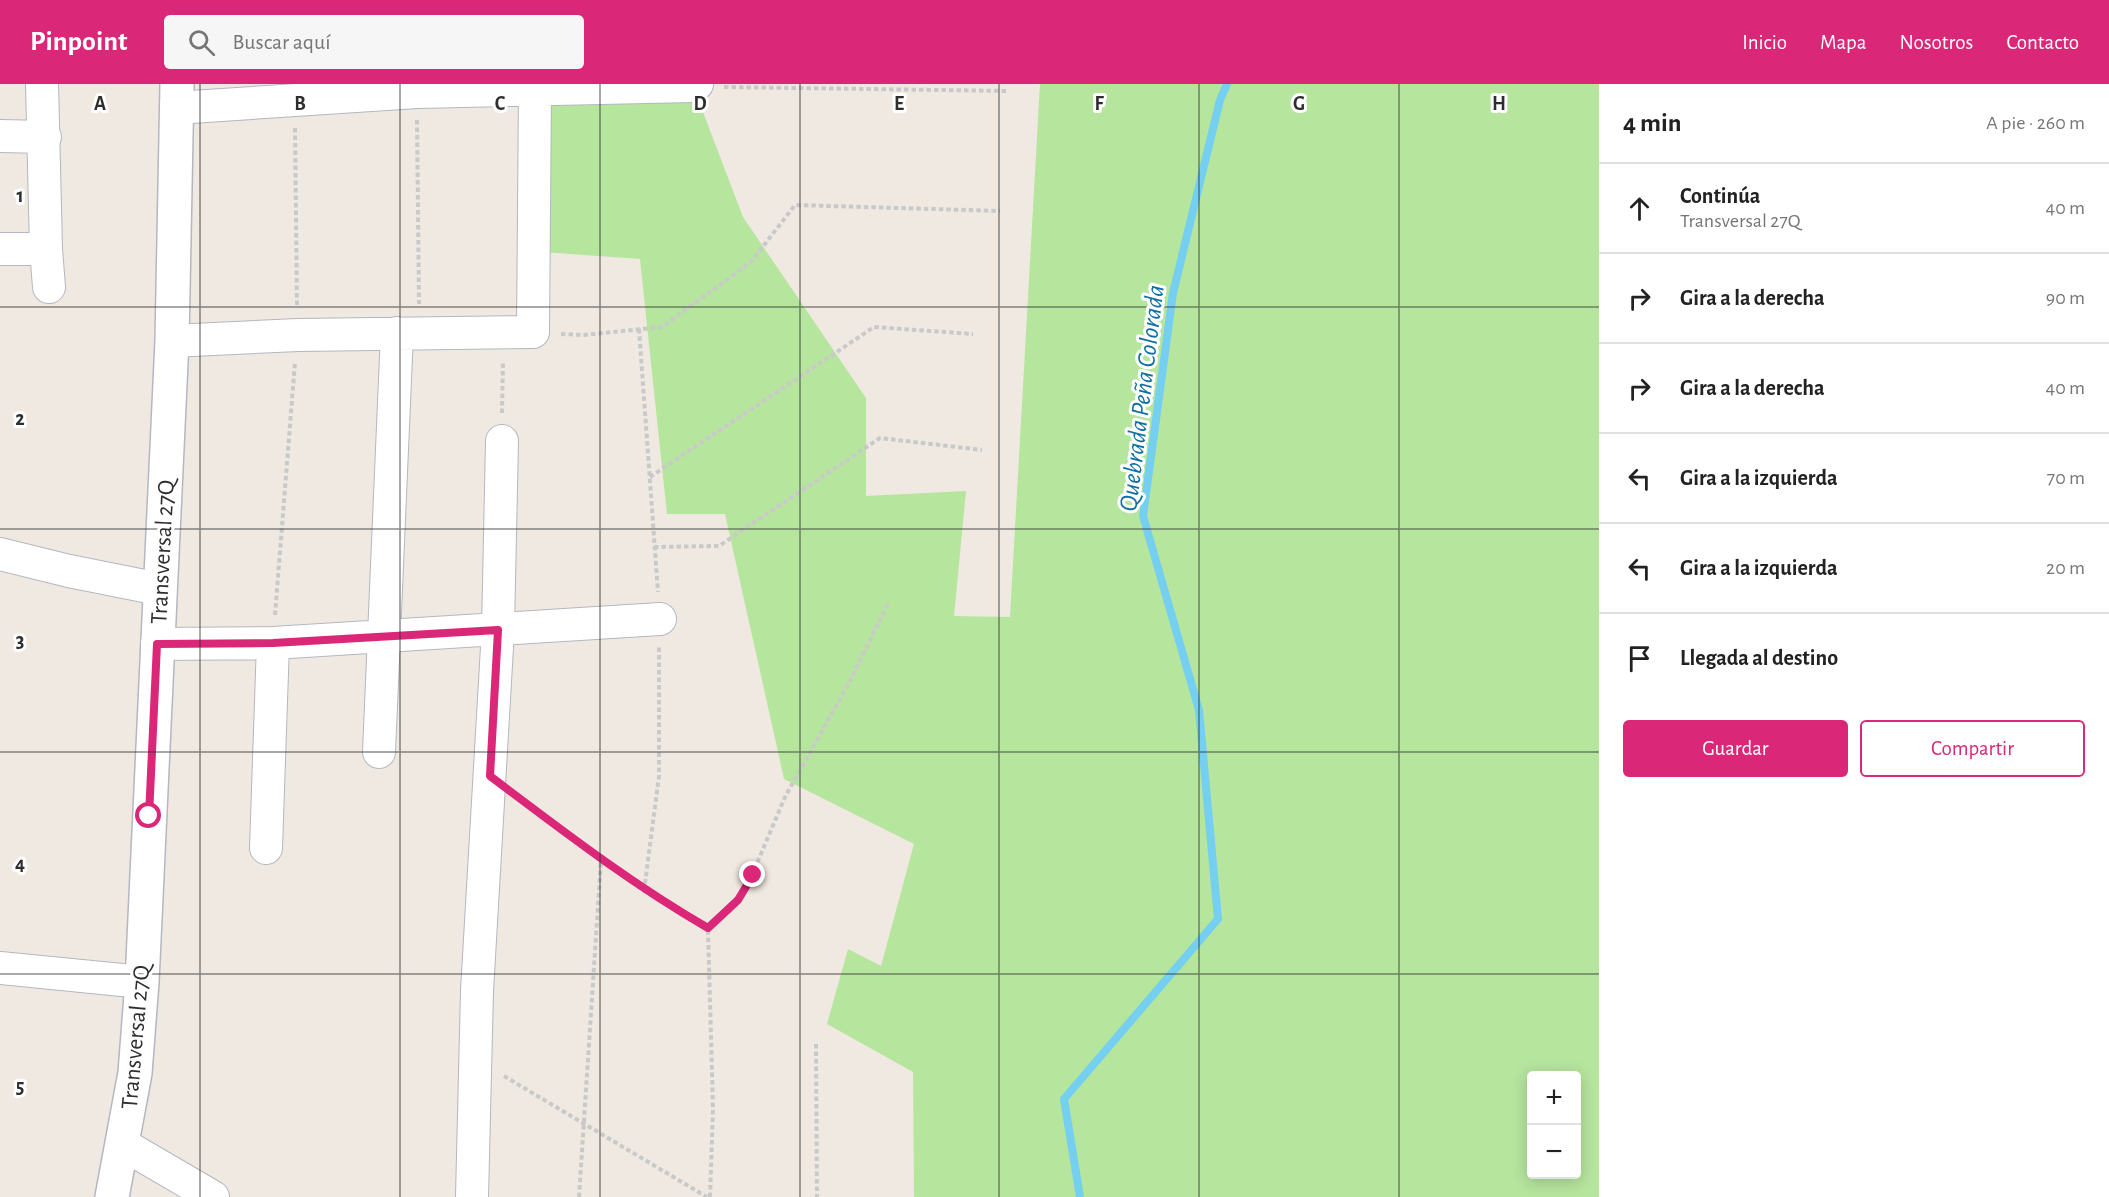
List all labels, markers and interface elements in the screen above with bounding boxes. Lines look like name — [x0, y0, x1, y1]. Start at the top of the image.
search box — [164, 15, 584, 69]
icon: search — [185, 26, 218, 59]
text: Pinpoint — [30, 28, 128, 56]
text: Buscar aquí — [233, 31, 331, 53]
text: Inicio — [1742, 32, 1787, 53]
text: Mapa — [1820, 32, 1867, 53]
text: Nosotros — [1900, 32, 1973, 53]
text: Contacto — [2006, 32, 2079, 53]
text: A — [94, 94, 106, 114]
text: B — [294, 94, 306, 114]
text: C — [495, 94, 506, 114]
text: D — [693, 94, 707, 114]
text: E — [894, 94, 904, 114]
text: F — [1094, 94, 1104, 114]
text: G — [1293, 94, 1305, 114]
text: H — [1492, 94, 1506, 114]
text: 4 min — [1623, 110, 1682, 136]
text: A pie · 260 m — [1986, 113, 2085, 133]
text: Continúa — [1680, 185, 1760, 207]
text: 1 — [16, 186, 24, 206]
icon: ahead — [1623, 192, 1656, 225]
text: 40 m — [2046, 198, 2085, 218]
text: Transversal 27Q — [1680, 211, 1801, 231]
icon: right — [1623, 282, 1656, 315]
water label: Quebrada Peña Colorada — [1115, 283, 1169, 513]
text: Gira a la derecha — [1680, 287, 1825, 309]
text: 90 m — [2046, 288, 2085, 308]
icon: right — [1623, 372, 1656, 405]
text: Gira a la derecha — [1680, 377, 1825, 399]
text: 40 m — [2046, 378, 2085, 398]
text: 2 — [15, 409, 25, 429]
icon: left — [1623, 462, 1656, 495]
text: Gira a la izquierda — [1680, 467, 1838, 489]
text: 70 m — [2047, 468, 2085, 488]
street label: Transversal 27Q — [147, 477, 179, 625]
icon: left — [1623, 552, 1656, 585]
text: Gira a la izquierda — [1680, 557, 1838, 579]
text: 20 m — [2046, 558, 2085, 578]
text: 3 — [16, 631, 24, 651]
icon: arrive — [1623, 642, 1656, 675]
text: Llegada al destino — [1680, 647, 1838, 669]
button: Guardar — [1623, 720, 1848, 777]
button: Compartir — [1860, 720, 2085, 777]
route start — [135, 802, 161, 828]
text: 4 — [15, 854, 25, 874]
route end — [739, 861, 765, 887]
street label: Transversal 27Q — [118, 961, 154, 1110]
map controls — [1527, 1071, 1581, 1179]
button: + — [1527, 1071, 1581, 1125]
text: 5 — [16, 1077, 24, 1097]
button: − — [1527, 1125, 1581, 1179]

